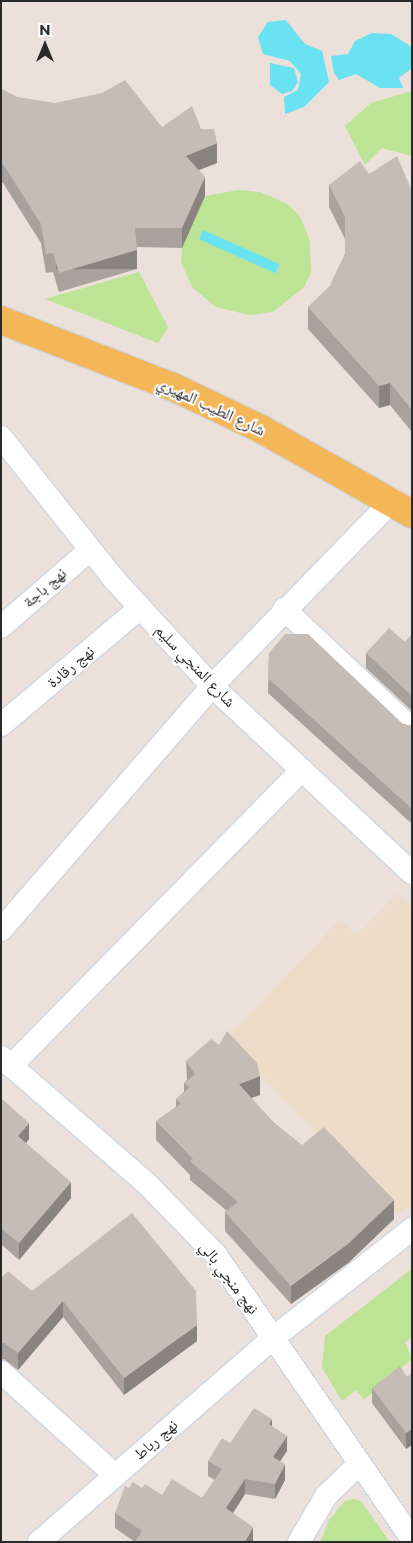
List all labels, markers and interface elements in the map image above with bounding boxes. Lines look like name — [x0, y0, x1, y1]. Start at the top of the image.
north arrow — [20, 20, 70, 70]
text: N — [39, 21, 51, 39]
street label: شارع الطيب المهيري — [154, 374, 268, 440]
street label: نهج باجة — [19, 564, 71, 612]
street label: شارع المنجي سليم — [151, 621, 239, 711]
street label: نهج رقادة — [44, 642, 98, 692]
street label: نهج منجي بالي — [195, 1238, 263, 1318]
street label: نهج رباط — [130, 1416, 182, 1464]

